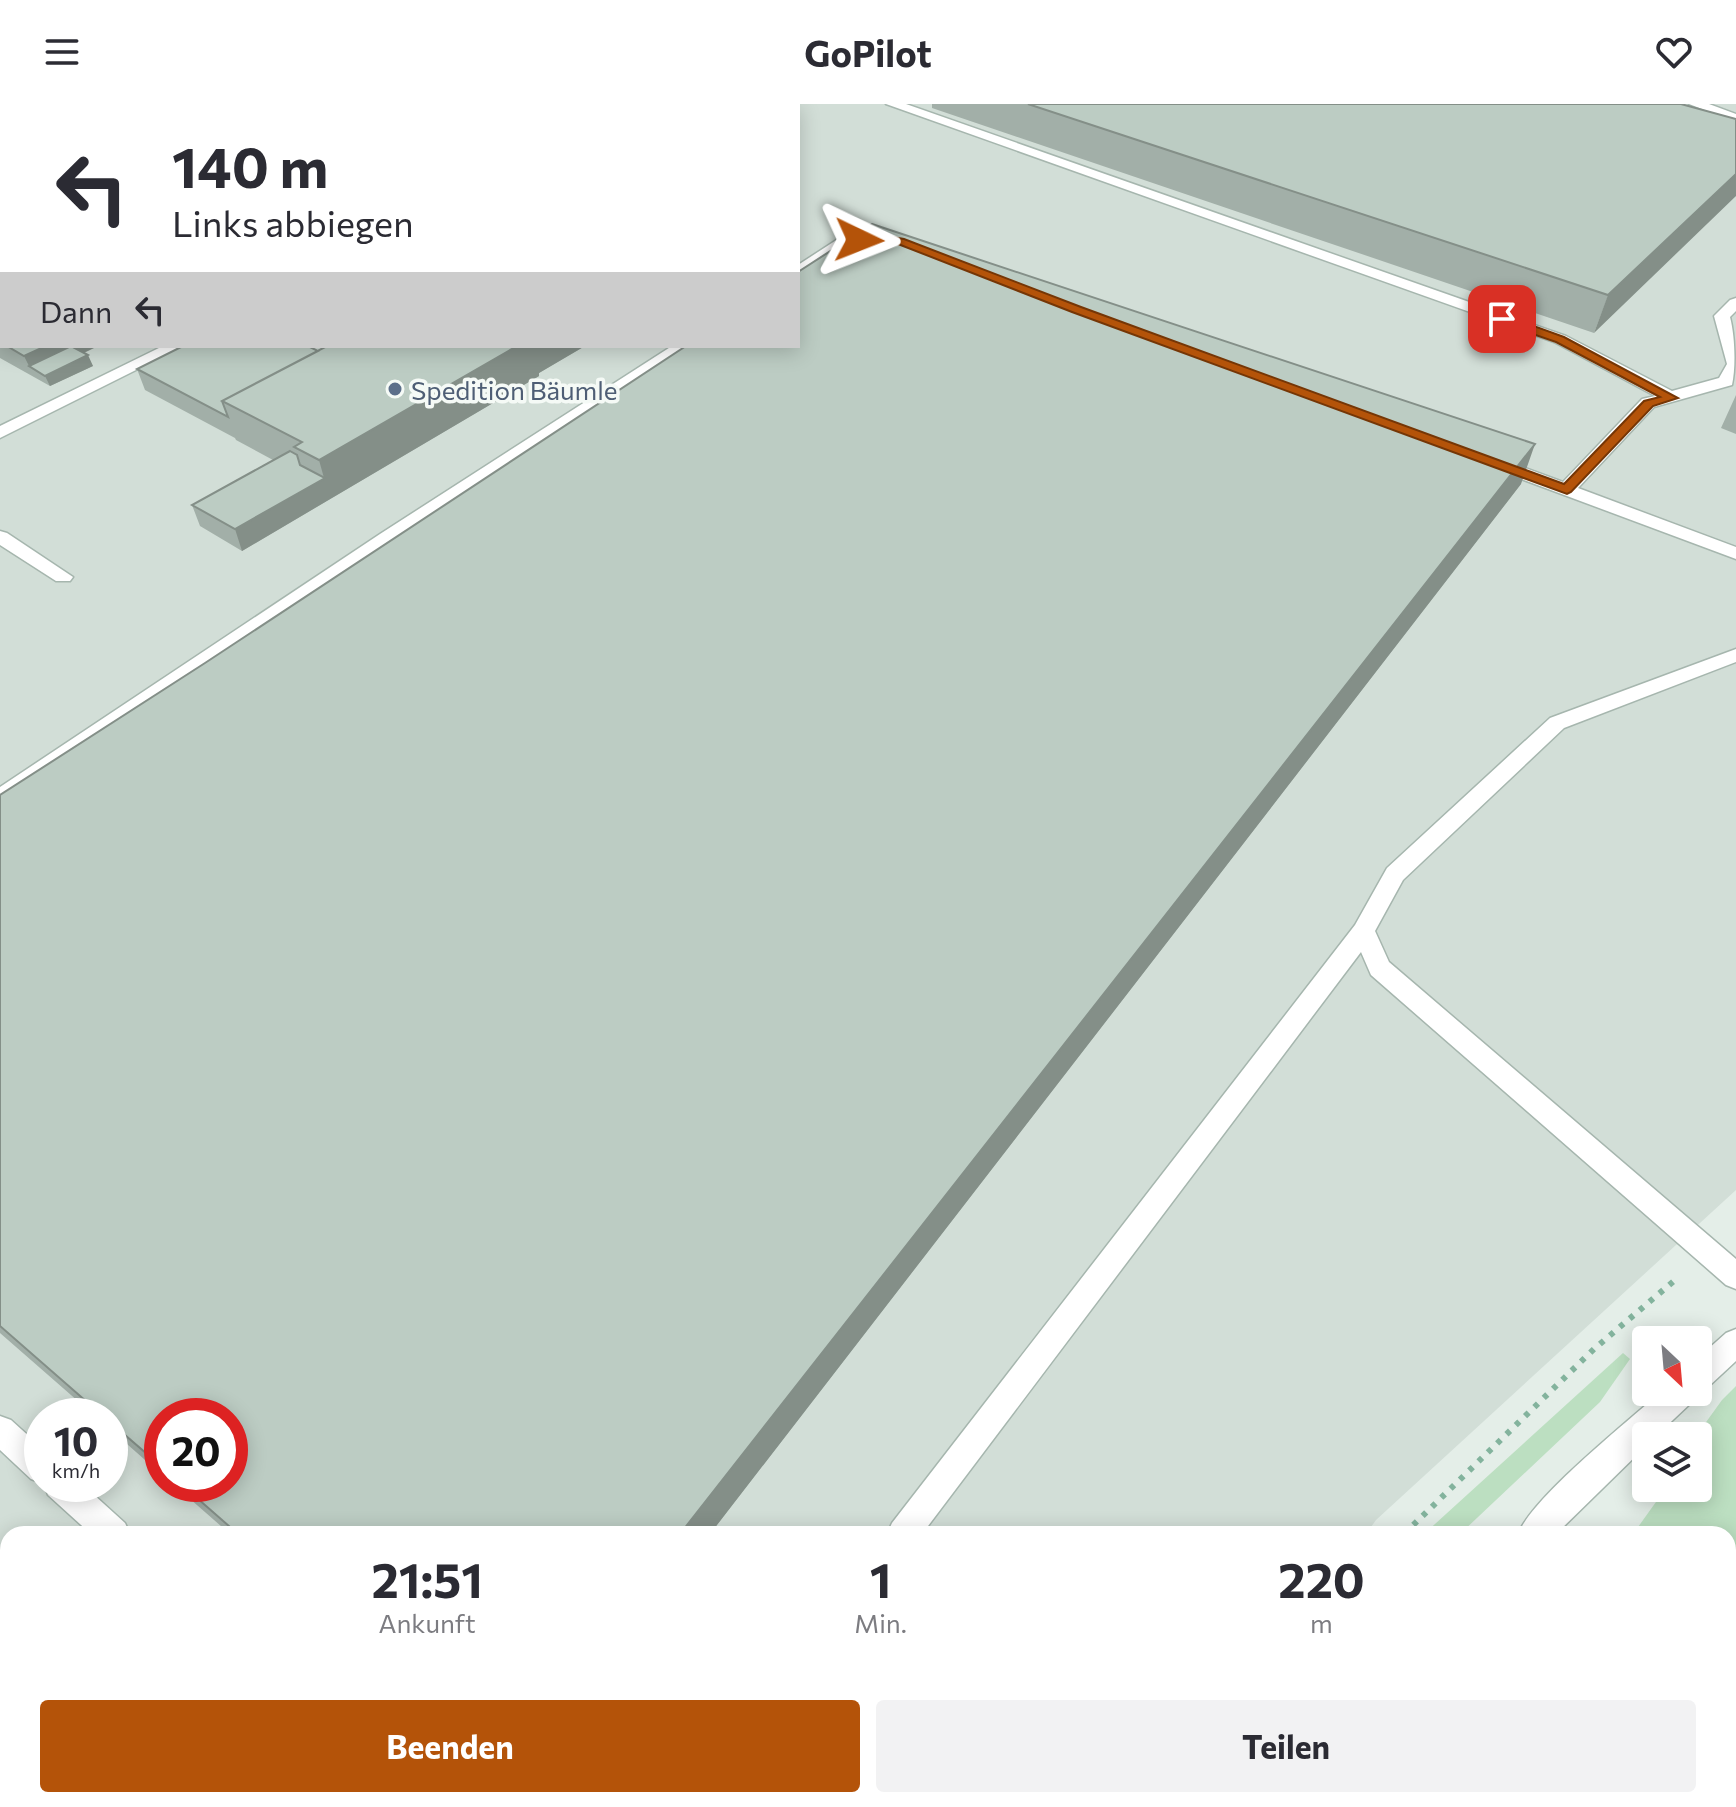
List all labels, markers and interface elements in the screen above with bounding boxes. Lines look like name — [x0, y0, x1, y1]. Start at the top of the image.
icon: menu — [40, 30, 84, 74]
text: GoPilot — [804, 30, 932, 74]
icon: heart — [1652, 30, 1696, 74]
text: 140 m — [172, 131, 328, 200]
icon: left — [40, 136, 144, 240]
position arrow — [817, 198, 901, 282]
text: Links abbiegen — [172, 200, 414, 244]
pin — [1468, 285, 1536, 353]
icon: left — [128, 288, 172, 332]
text: Dann — [40, 292, 112, 329]
icon: arrive — [1480, 297, 1524, 341]
place label: Spedition Bäumle — [411, 374, 618, 405]
marker: Spedition Bäumle — [386, 380, 404, 398]
north arrow — [1632, 1326, 1712, 1406]
map controls — [1632, 1326, 1712, 1502]
speed limit sign: 20 — [144, 1398, 248, 1502]
text: 10 — [54, 1415, 98, 1464]
button: layers — [1632, 1422, 1712, 1502]
text: km/h — [52, 1458, 100, 1482]
text: 21:51 — [371, 1549, 483, 1608]
text: 1 — [870, 1549, 891, 1608]
text: 220 — [1278, 1549, 1365, 1608]
text: Ankunft — [379, 1607, 476, 1638]
text: Min. — [854, 1607, 907, 1638]
text: m — [1310, 1607, 1333, 1638]
button: Beenden — [40, 1700, 860, 1792]
button: Teilen — [876, 1700, 1696, 1792]

